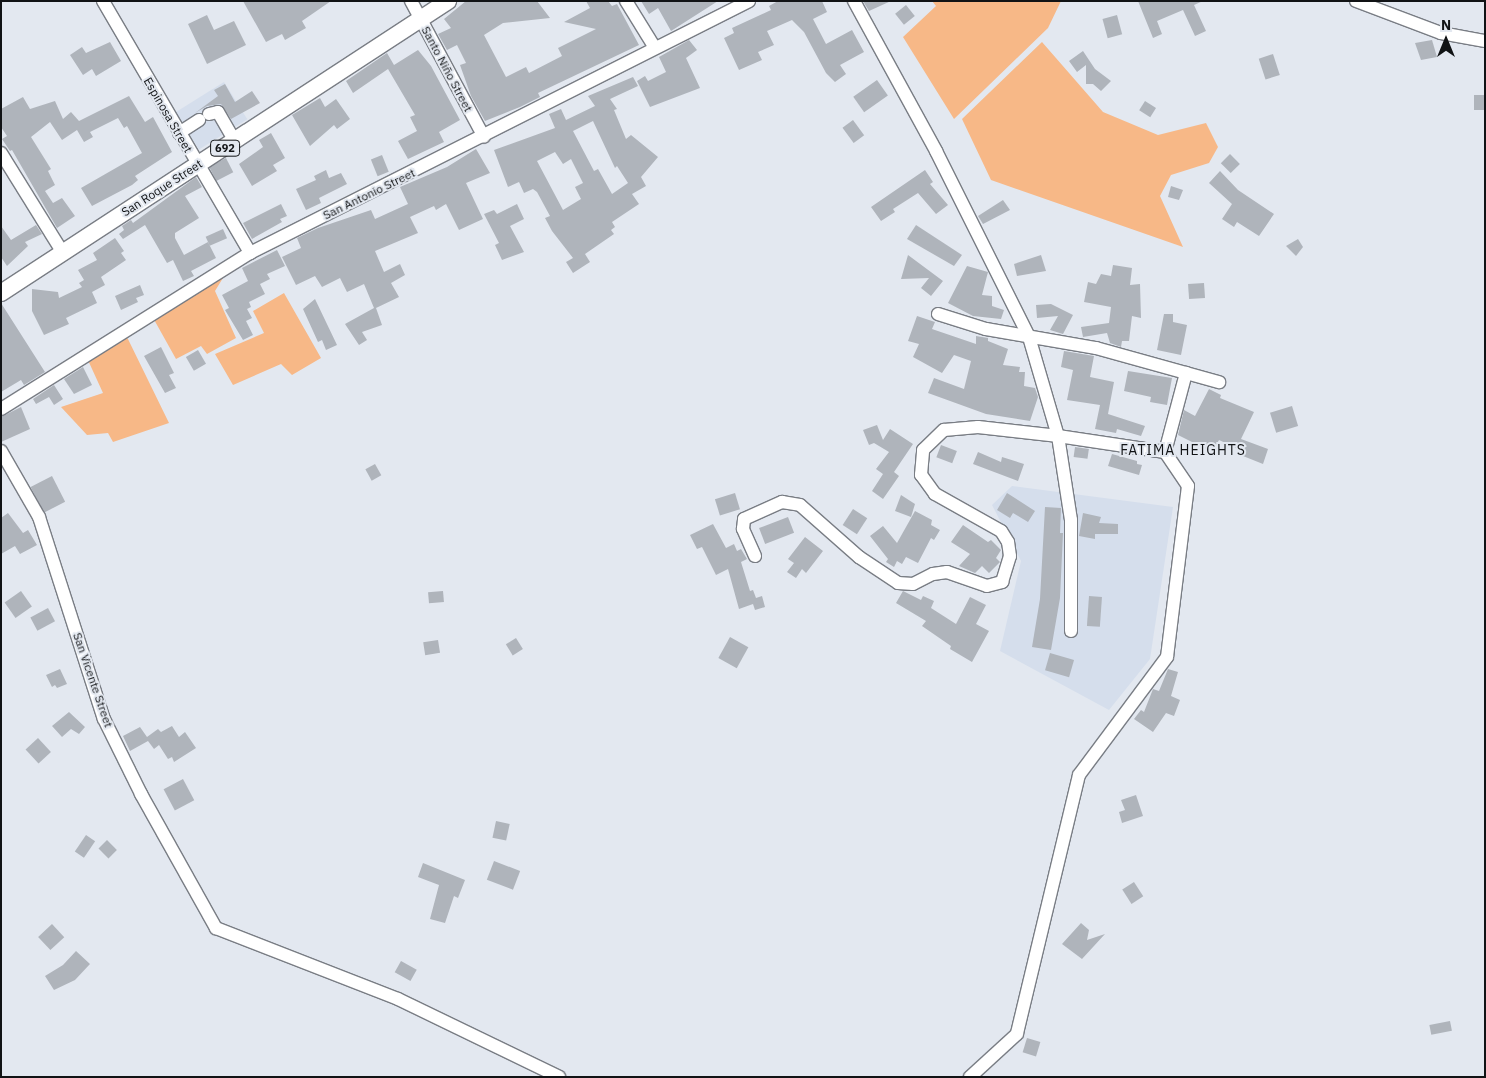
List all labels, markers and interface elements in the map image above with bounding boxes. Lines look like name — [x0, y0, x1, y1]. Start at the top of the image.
north arrow — [1421, 15, 1471, 65]
text: N — [1441, 16, 1451, 34]
street label: Santo Niño Street — [418, 24, 476, 114]
street label: Espinosa Street — [141, 75, 195, 155]
road number: 692 — [210, 140, 240, 156]
street label: San Roque Street — [119, 157, 205, 219]
street label: San Antonio Street — [321, 165, 417, 223]
district label: FATIMA HEIGHTS — [1118, 442, 1248, 458]
street label: San Vicente Street — [70, 631, 116, 729]

